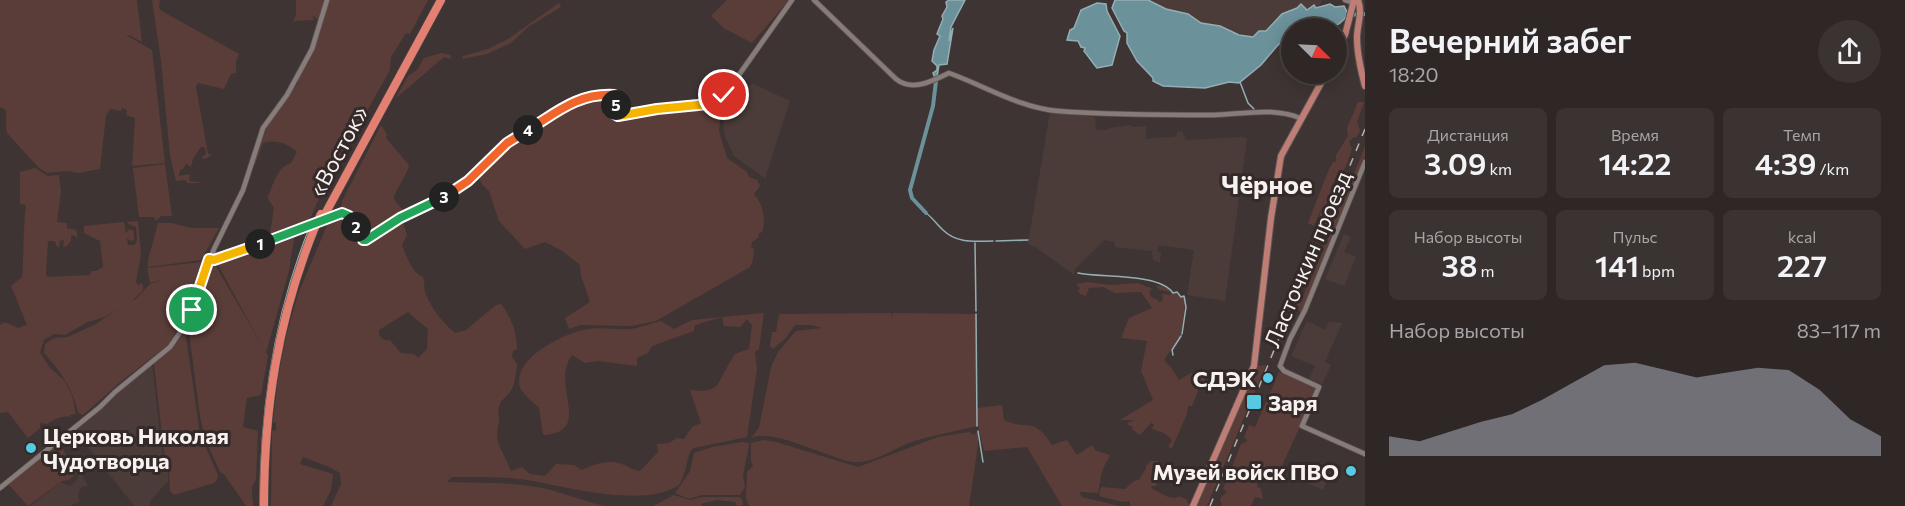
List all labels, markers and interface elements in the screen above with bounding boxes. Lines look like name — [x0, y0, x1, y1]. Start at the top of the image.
north arrow — [1281, 18, 1347, 84]
map controls — [1281, 18, 1347, 84]
text: Вечерний забег — [1389, 19, 1632, 60]
button: share — [1818, 20, 1881, 83]
text: 18:20 — [1389, 62, 1439, 86]
pin — [698, 69, 749, 120]
icon: check — [707, 78, 740, 111]
pin: 5 — [601, 90, 631, 120]
text: 5 — [611, 95, 621, 114]
street label: «Восток» — [303, 101, 373, 201]
pin: 4 — [513, 115, 543, 145]
text: 4 — [523, 120, 533, 139]
text: Дистанция — [1427, 125, 1509, 144]
text: Время — [1611, 125, 1659, 144]
text: Темп — [1783, 125, 1821, 144]
text: 3.09 — [1424, 144, 1486, 181]
text: 14:22 — [1598, 144, 1672, 181]
text: 4:39 — [1755, 144, 1816, 181]
text: km — [1486, 159, 1512, 178]
text: /km — [1816, 159, 1849, 178]
street label: Ласточкин проезд — [1258, 167, 1356, 351]
district label: Чёрное — [1221, 168, 1313, 199]
pin: 3 — [429, 182, 459, 212]
text: 3 — [439, 187, 449, 206]
pin: 2 — [341, 212, 371, 242]
text: 2 — [351, 217, 361, 236]
text: Набор высоты — [1414, 227, 1522, 246]
text: Пульс — [1612, 227, 1658, 246]
text: kcal — [1788, 227, 1816, 246]
pin: 1 — [245, 229, 275, 259]
text: 1 — [256, 234, 264, 253]
text: 38 — [1442, 246, 1477, 283]
text: 141 — [1595, 246, 1639, 283]
text: 227 — [1777, 246, 1827, 283]
text: m — [1477, 261, 1494, 280]
text: bpm — [1639, 261, 1675, 280]
pin — [166, 284, 217, 335]
icon: arrive — [175, 293, 208, 326]
text: Набор высоты — [1389, 318, 1525, 342]
text: 83–117 m — [1797, 318, 1881, 342]
place label: СДЭК — [1193, 365, 1256, 392]
marker: СДЭК — [1261, 371, 1275, 385]
place label: Заря — [1268, 389, 1318, 416]
marker: Заря — [1245, 393, 1263, 411]
place label: Церковь Николая Чудотворца — [43, 422, 229, 474]
marker: Церковь Николая Чудотворца — [24, 441, 38, 455]
place label: Музей войск ПВО — [1153, 458, 1339, 485]
marker: Музей войск ПВО — [1344, 464, 1358, 478]

